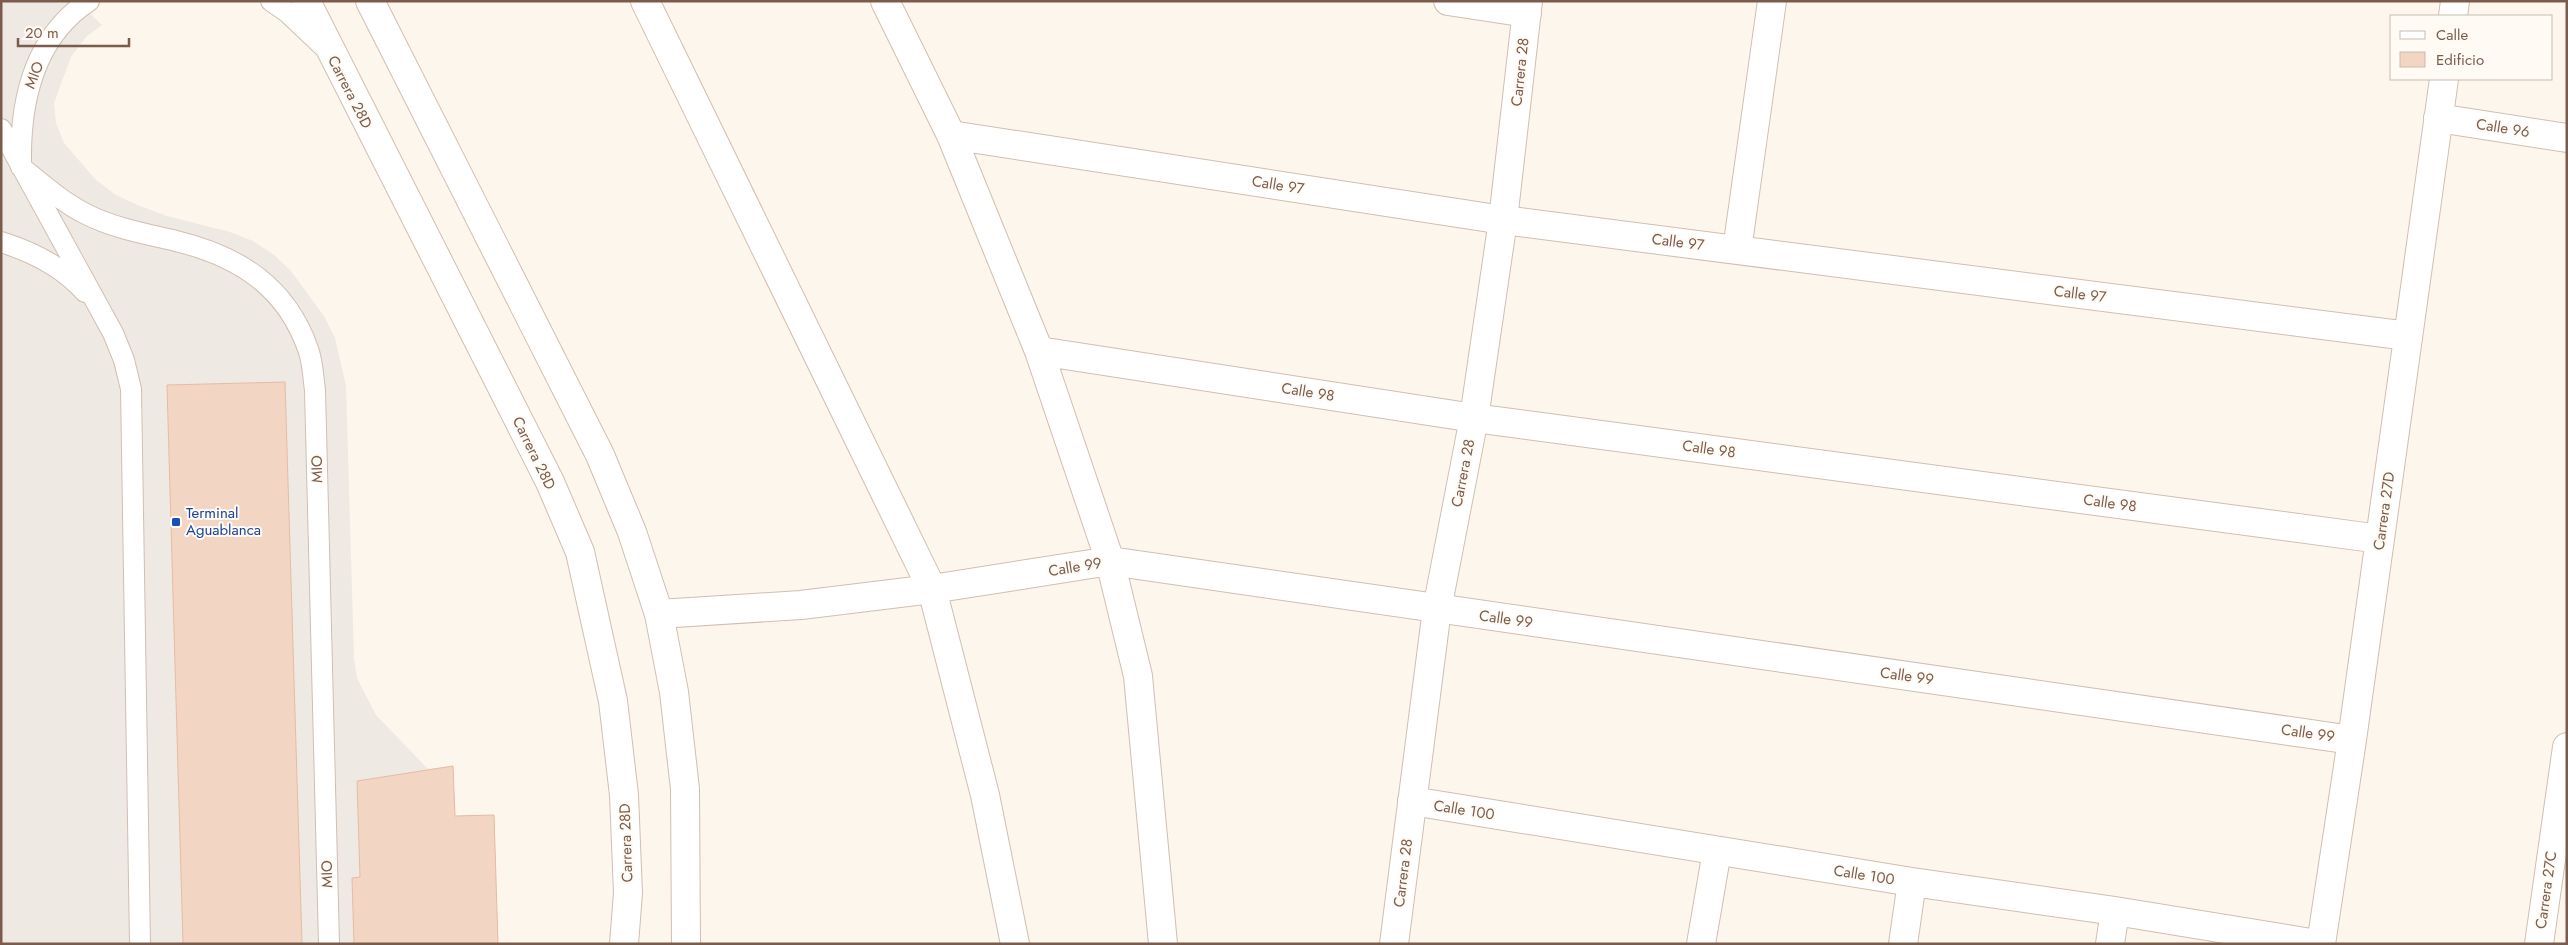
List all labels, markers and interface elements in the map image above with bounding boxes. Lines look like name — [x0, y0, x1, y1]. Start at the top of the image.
scale bar — [18, 15, 129, 47]
legend — [2390, 15, 2553, 80]
text: 20 m — [25, 22, 59, 44]
text: Calle — [2436, 24, 2468, 46]
street label: Carrera 28 — [1505, 37, 1535, 107]
text: Edificio — [2436, 49, 2484, 71]
street label: Carrera 28D — [322, 52, 378, 132]
street label: MIO — [19, 58, 49, 92]
street label: Calle 96 — [2475, 113, 2531, 143]
street label: Calle 97 — [1250, 170, 1306, 200]
street label: Calle 97 — [1651, 228, 1706, 256]
street label: Calle 97 — [2053, 280, 2108, 308]
street label: Calle 98 — [1280, 377, 1336, 407]
street label: Carrera 28D — [507, 413, 561, 493]
street label: Calle 98 — [1681, 434, 1737, 464]
street label: Carrera 28 — [1446, 437, 1480, 509]
street label: MIO — [306, 455, 328, 483]
street label: Carrera 27D — [2368, 470, 2400, 552]
street label: Calle 98 — [2082, 488, 2138, 518]
place label: Terminal Aguablanca — [186, 502, 261, 541]
marker: Terminal Aguablanca — [170, 516, 182, 528]
street label: Calle 99 — [1047, 552, 1103, 582]
street label: Calle 99 — [1478, 604, 1534, 634]
street label: Calle 99 — [1879, 661, 1935, 691]
street label: Calle 99 — [2280, 718, 2336, 748]
street label: Calle 100 — [1432, 794, 1496, 826]
street label: Carrera 28D — [614, 803, 638, 883]
street label: Carrera 28 — [1388, 837, 1418, 909]
street label: Carrera 27C — [2530, 850, 2562, 930]
street label: Calle 100 — [1832, 859, 1896, 891]
street label: MIO — [316, 860, 338, 888]

